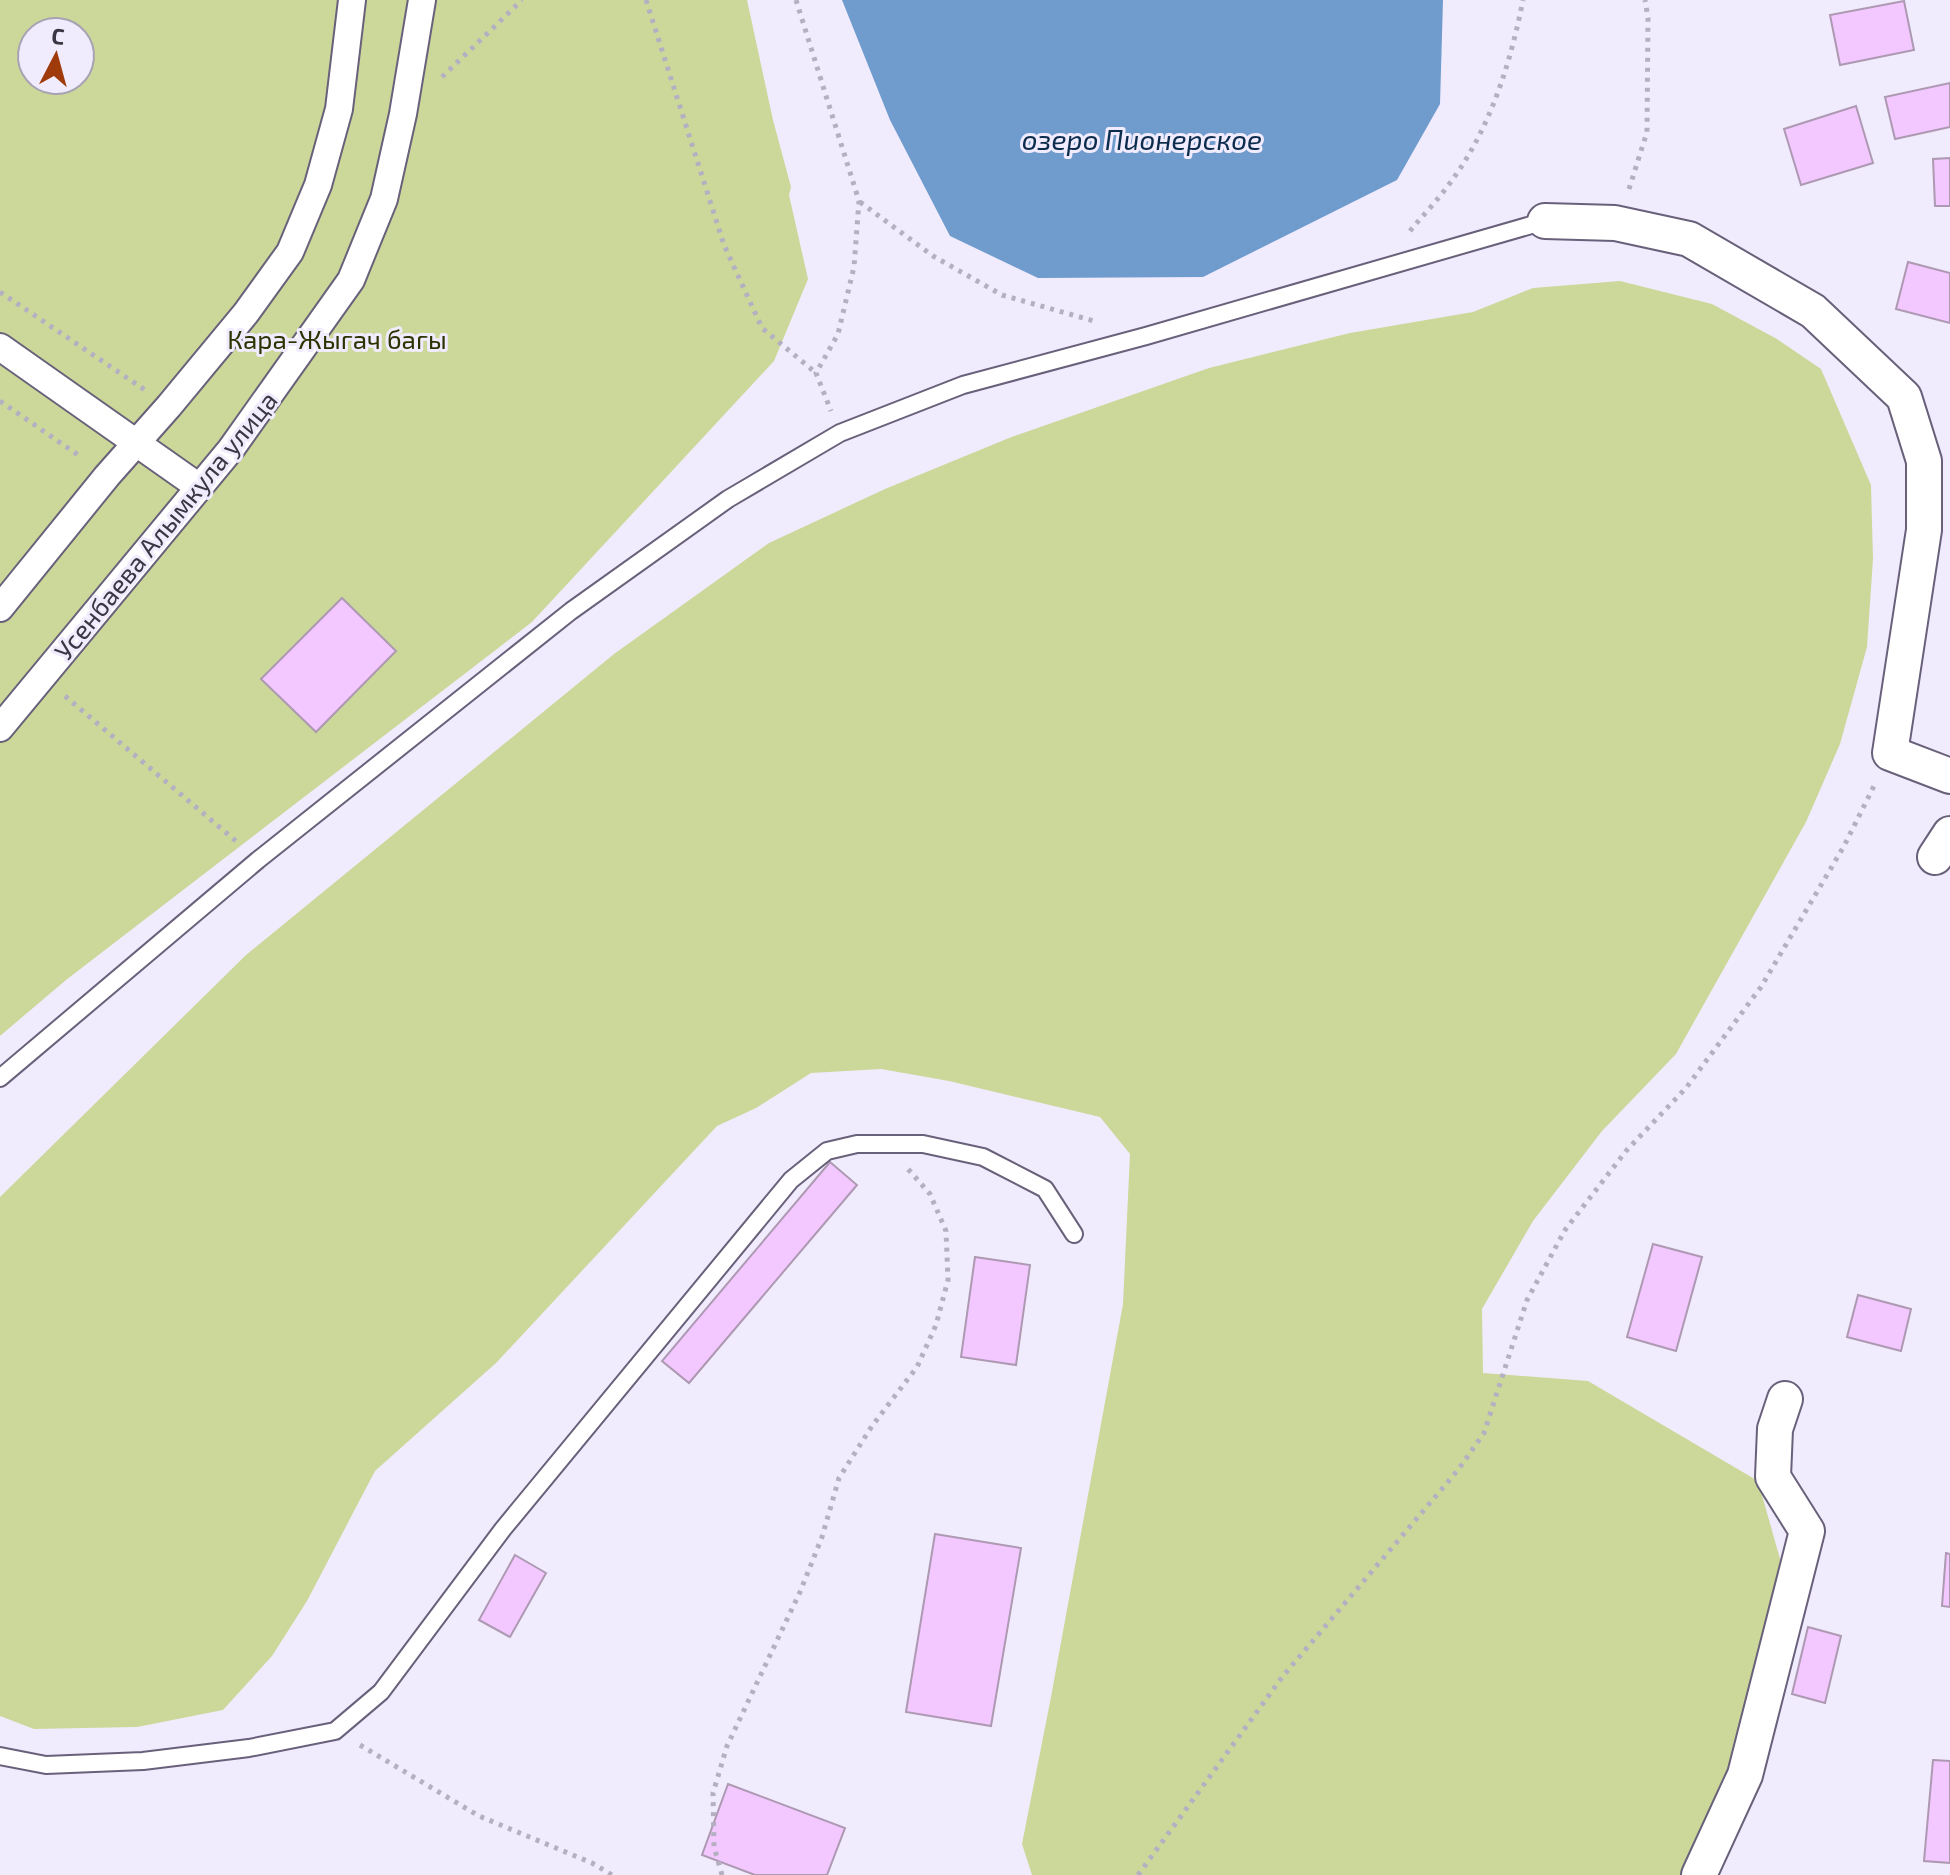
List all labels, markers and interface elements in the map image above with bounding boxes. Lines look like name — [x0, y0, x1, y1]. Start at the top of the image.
north arrow — [16, 16, 96, 96]
text: С — [50, 22, 66, 49]
water label: озеро Пионерское — [1022, 122, 1262, 156]
park label: Кара-Жыгач багы — [227, 323, 447, 354]
street label: Усенбаева Алымкула улица — [47, 385, 284, 666]

